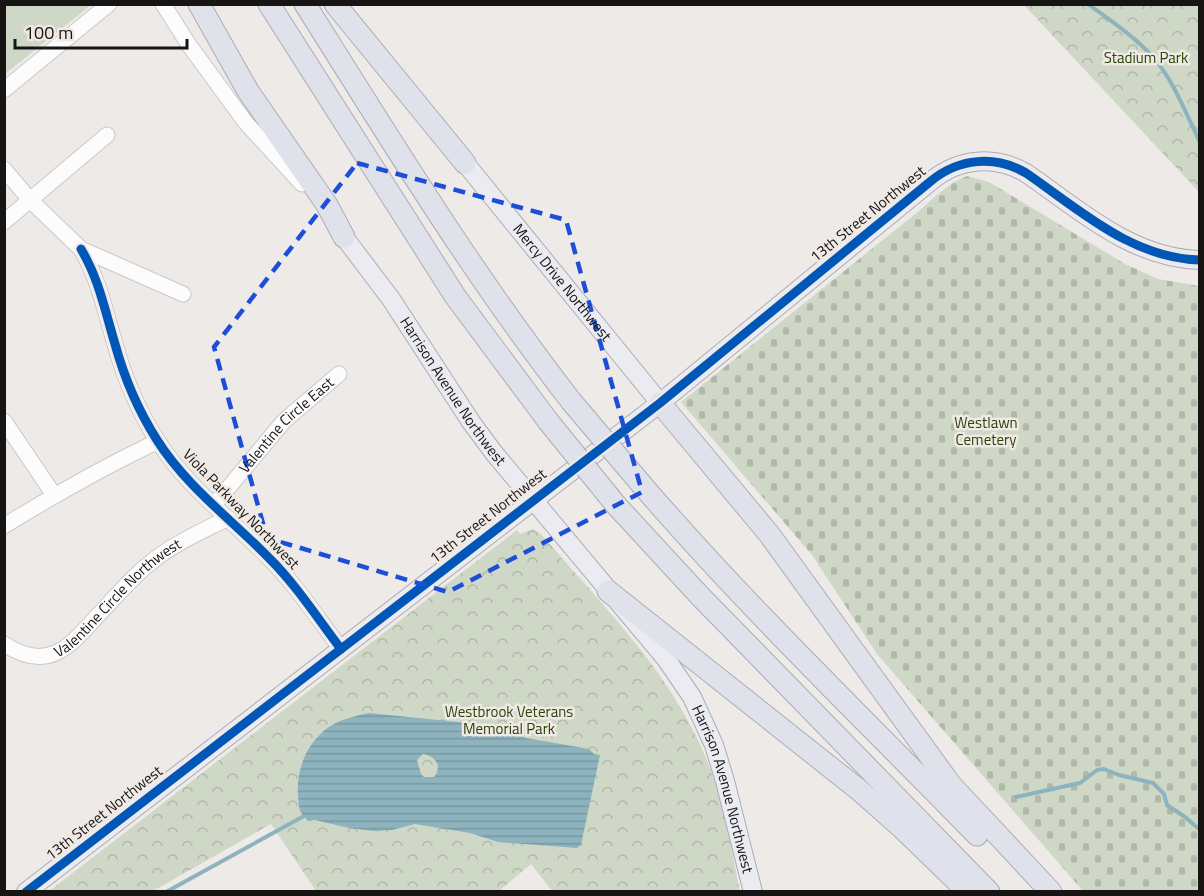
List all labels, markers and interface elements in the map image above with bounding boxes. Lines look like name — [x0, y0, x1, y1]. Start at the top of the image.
scale bar — [15, 12, 188, 50]
text: 100 m — [24, 19, 73, 46]
park label: Stadium Park — [1104, 46, 1188, 69]
street label: 13th Street Northwest — [805, 159, 931, 268]
street label: Mercy Drive Northwest — [508, 218, 618, 347]
street label: Harrison Avenue Northwest — [395, 312, 512, 471]
street label: Valentine Circle East — [233, 371, 339, 478]
park label: Westlawn Cemetery — [954, 411, 1018, 451]
street label: Viola Parkway Northwest — [178, 443, 306, 575]
street label: 13th Street Northwest — [424, 462, 552, 569]
street label: Valentine Circle Northwest — [50, 532, 186, 663]
park label: Westbrook Veterans Memorial Park — [445, 700, 573, 740]
street label: Harrison Avenue Northwest — [686, 701, 760, 876]
street label: 13th Street Northwest — [40, 759, 168, 866]

